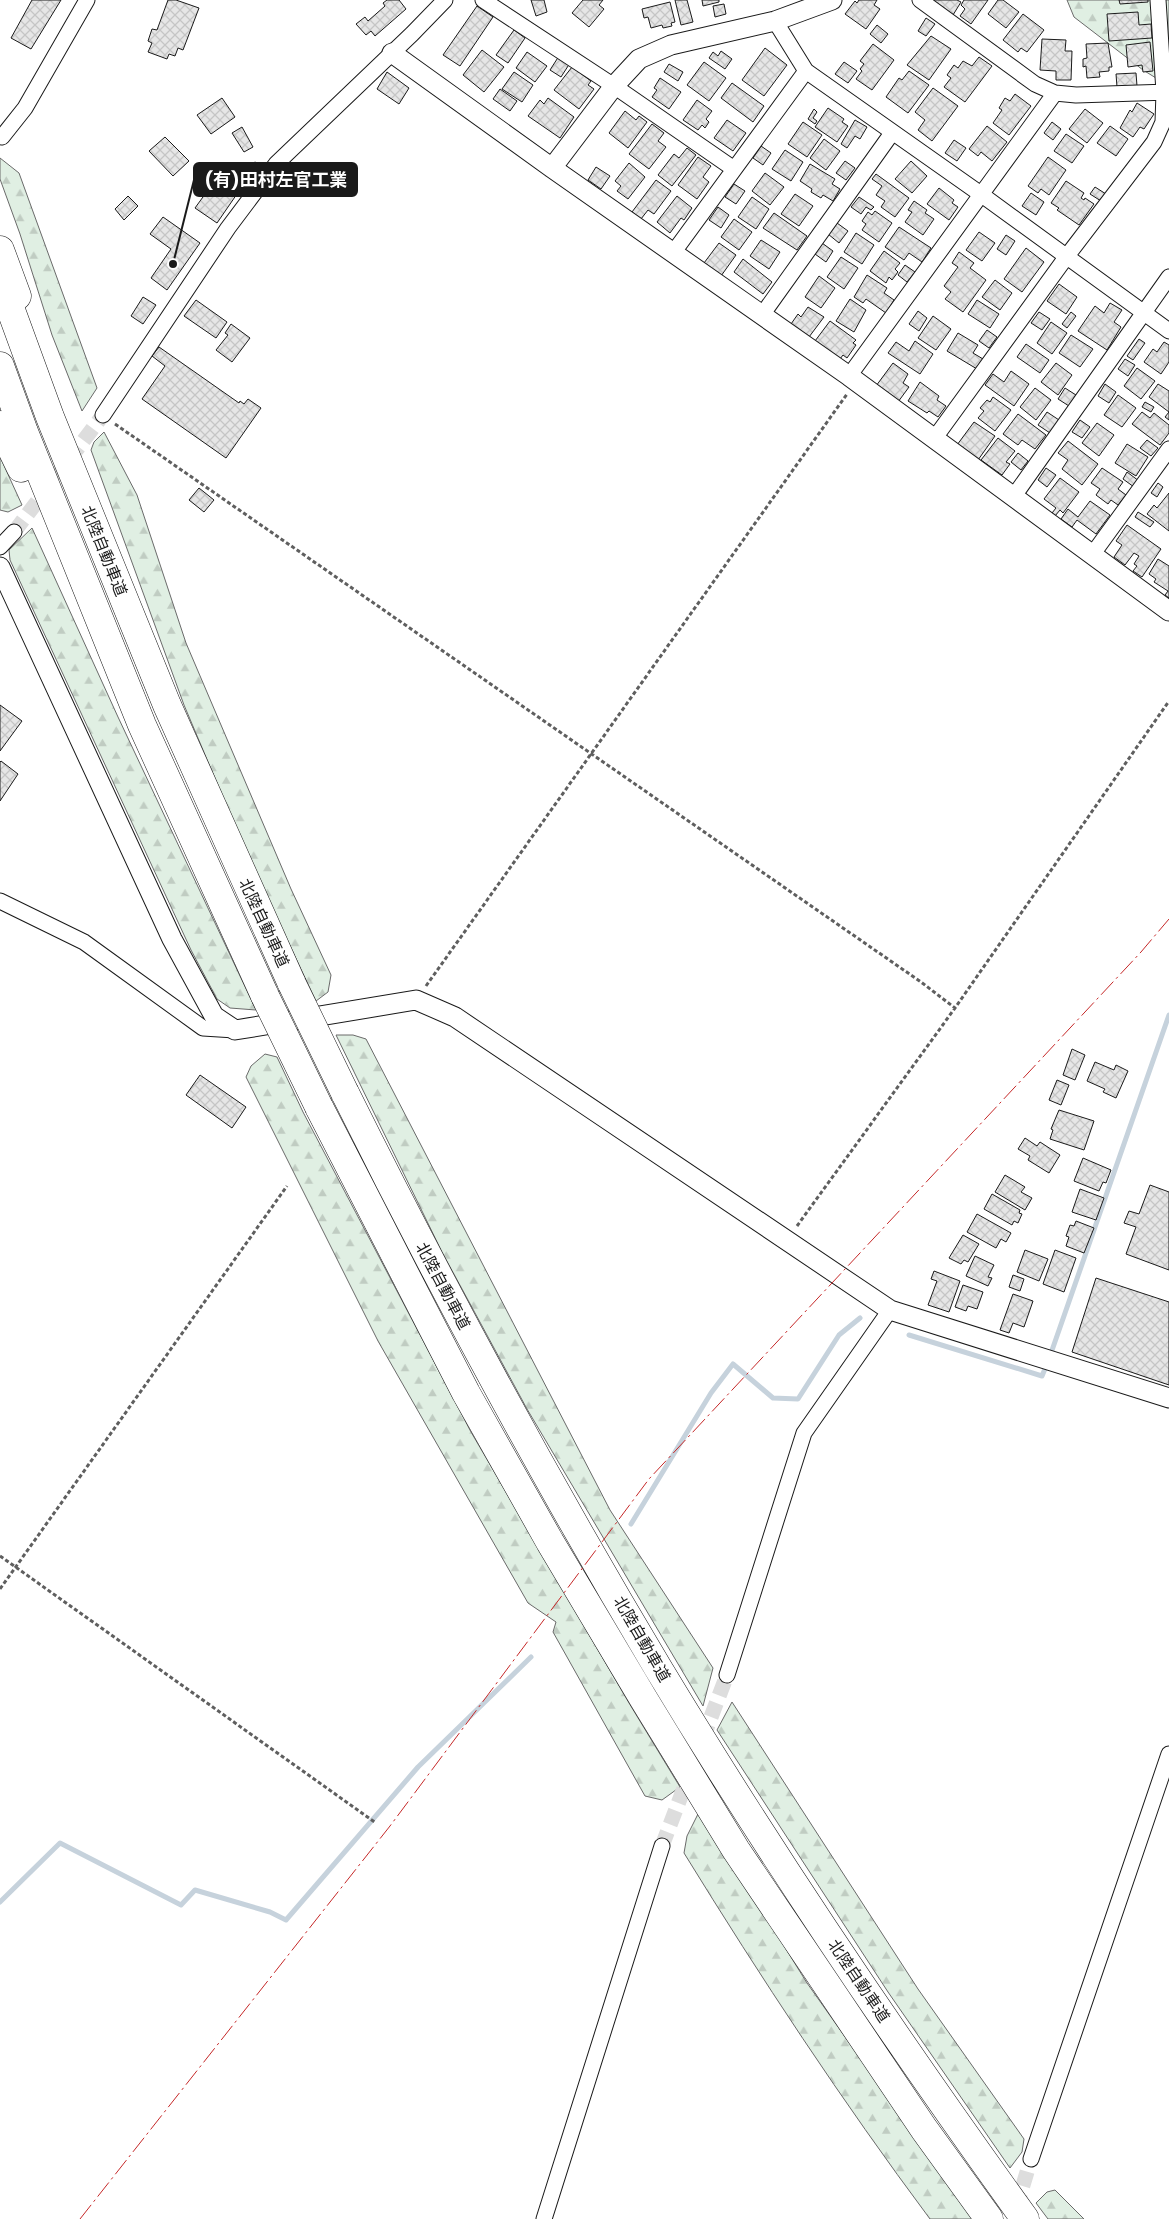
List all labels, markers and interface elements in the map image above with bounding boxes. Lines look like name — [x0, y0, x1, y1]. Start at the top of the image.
callout: (有)田村左官工業 — [194, 163, 357, 196]
text: (有)田村左官工業 — [204, 167, 348, 192]
street label: 北陸自動車道 — [75, 502, 133, 600]
street label: 北陸自動車道 — [233, 875, 295, 971]
street label: 北陸自動車道 — [410, 1238, 476, 1334]
street label: 北陸自動車道 — [608, 1592, 676, 1686]
street label: 北陸自動車道 — [823, 1935, 895, 2027]

